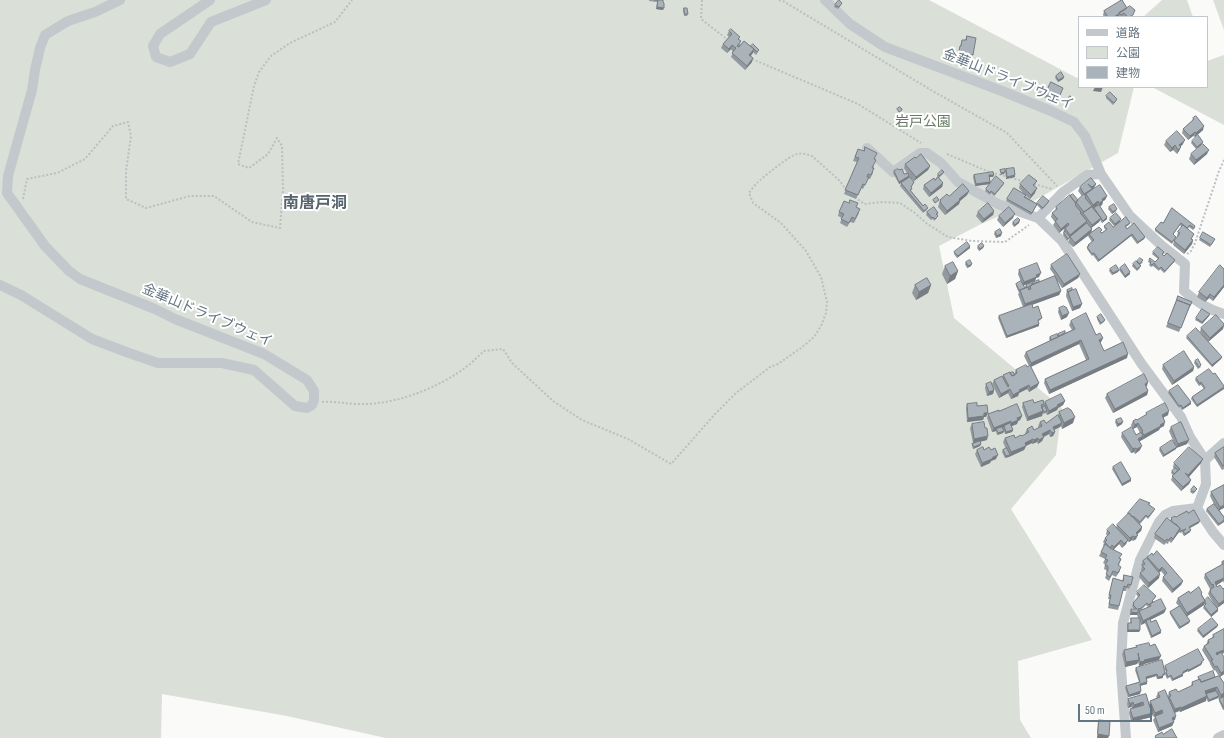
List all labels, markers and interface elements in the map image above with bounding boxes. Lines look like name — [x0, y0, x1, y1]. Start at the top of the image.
legend — [1078, 16, 1208, 88]
text: 道路 — [1116, 26, 1140, 41]
street label: 金華山ドライブウェイ — [940, 46, 1076, 114]
text: 公園 — [1116, 46, 1140, 61]
text: 建物 — [1116, 66, 1140, 81]
park label: 岩戸公園 — [895, 114, 951, 130]
district label: 南唐戸洞 — [283, 194, 347, 214]
street label: 金華山ドライブウェイ — [139, 281, 275, 351]
scale bar — [1080, 696, 1154, 722]
text: 50 m — [1085, 703, 1105, 718]

